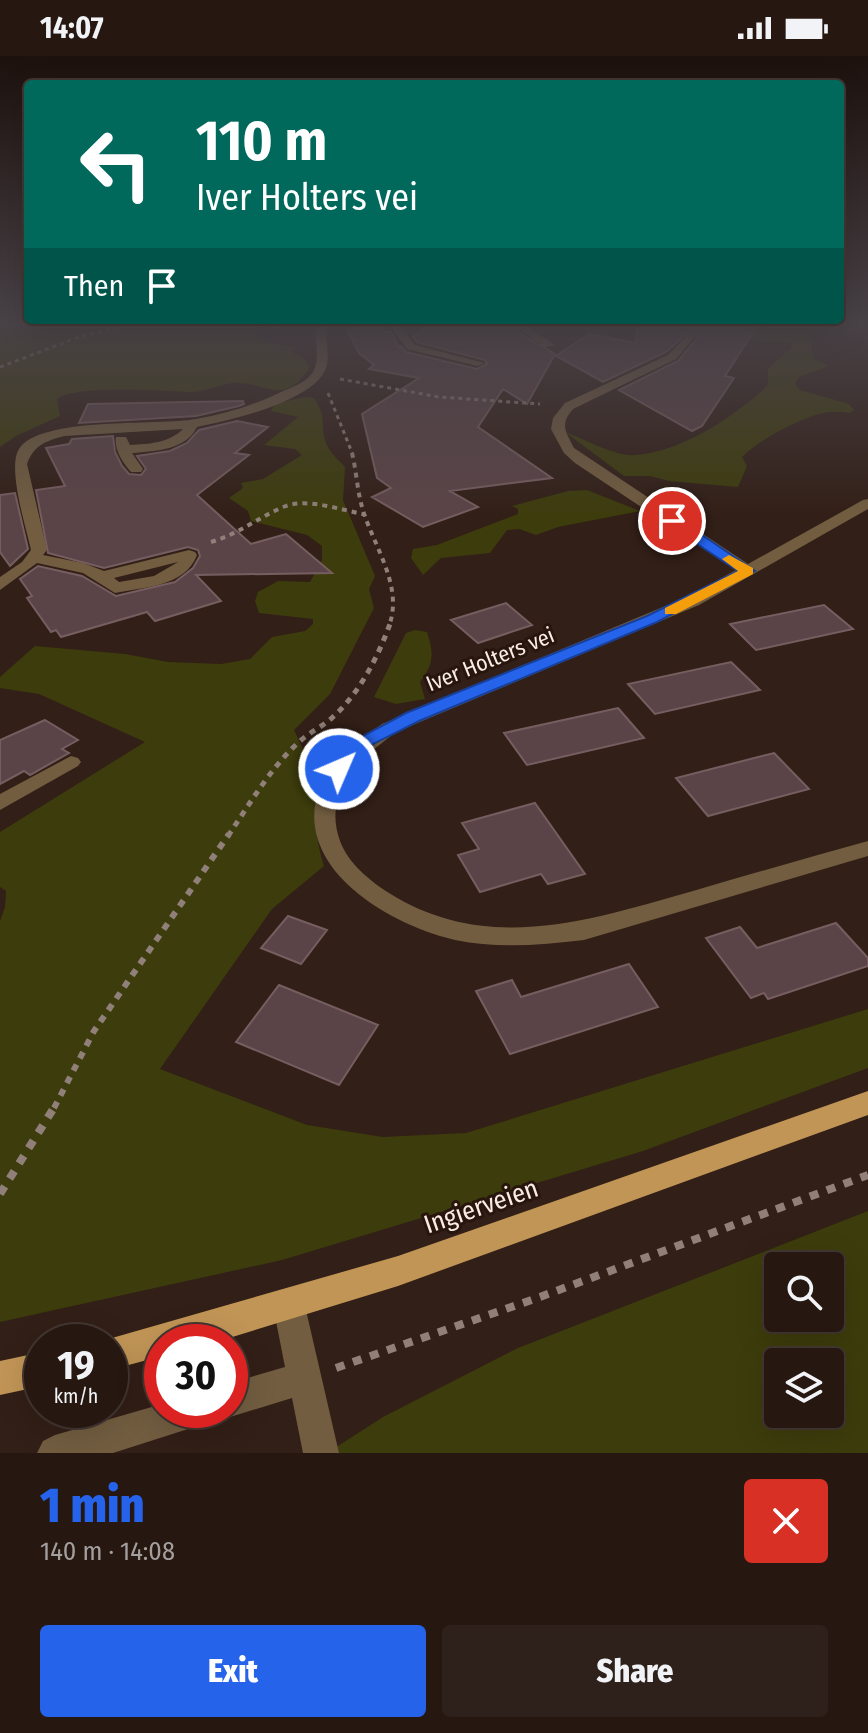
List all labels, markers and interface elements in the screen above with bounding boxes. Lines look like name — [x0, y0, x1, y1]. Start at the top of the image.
text: 14:07 — [40, 10, 104, 46]
text: 110 m — [196, 108, 327, 175]
icon: left — [64, 112, 168, 216]
text: Iver Holters vei — [196, 176, 418, 220]
icon: arrive — [140, 264, 184, 308]
text: Then — [64, 268, 124, 304]
pin — [638, 487, 706, 555]
icon: arrive — [650, 499, 694, 543]
street label: Iver Holters vei — [422, 622, 558, 697]
position arrow — [297, 727, 381, 811]
street label: Ingierveien — [420, 1173, 542, 1240]
map controls — [764, 1252, 844, 1428]
button: search — [764, 1252, 844, 1332]
speed limit sign: 30 — [144, 1324, 248, 1428]
text: 19 — [57, 1342, 95, 1390]
button: layers — [764, 1348, 844, 1428]
text: km/h — [54, 1384, 98, 1408]
text: 1 min — [40, 1477, 144, 1535]
button: close — [744, 1479, 828, 1563]
text: 140 m · 14:08 — [40, 1536, 175, 1567]
button: Exit — [40, 1625, 426, 1717]
button: Share — [442, 1625, 828, 1717]

